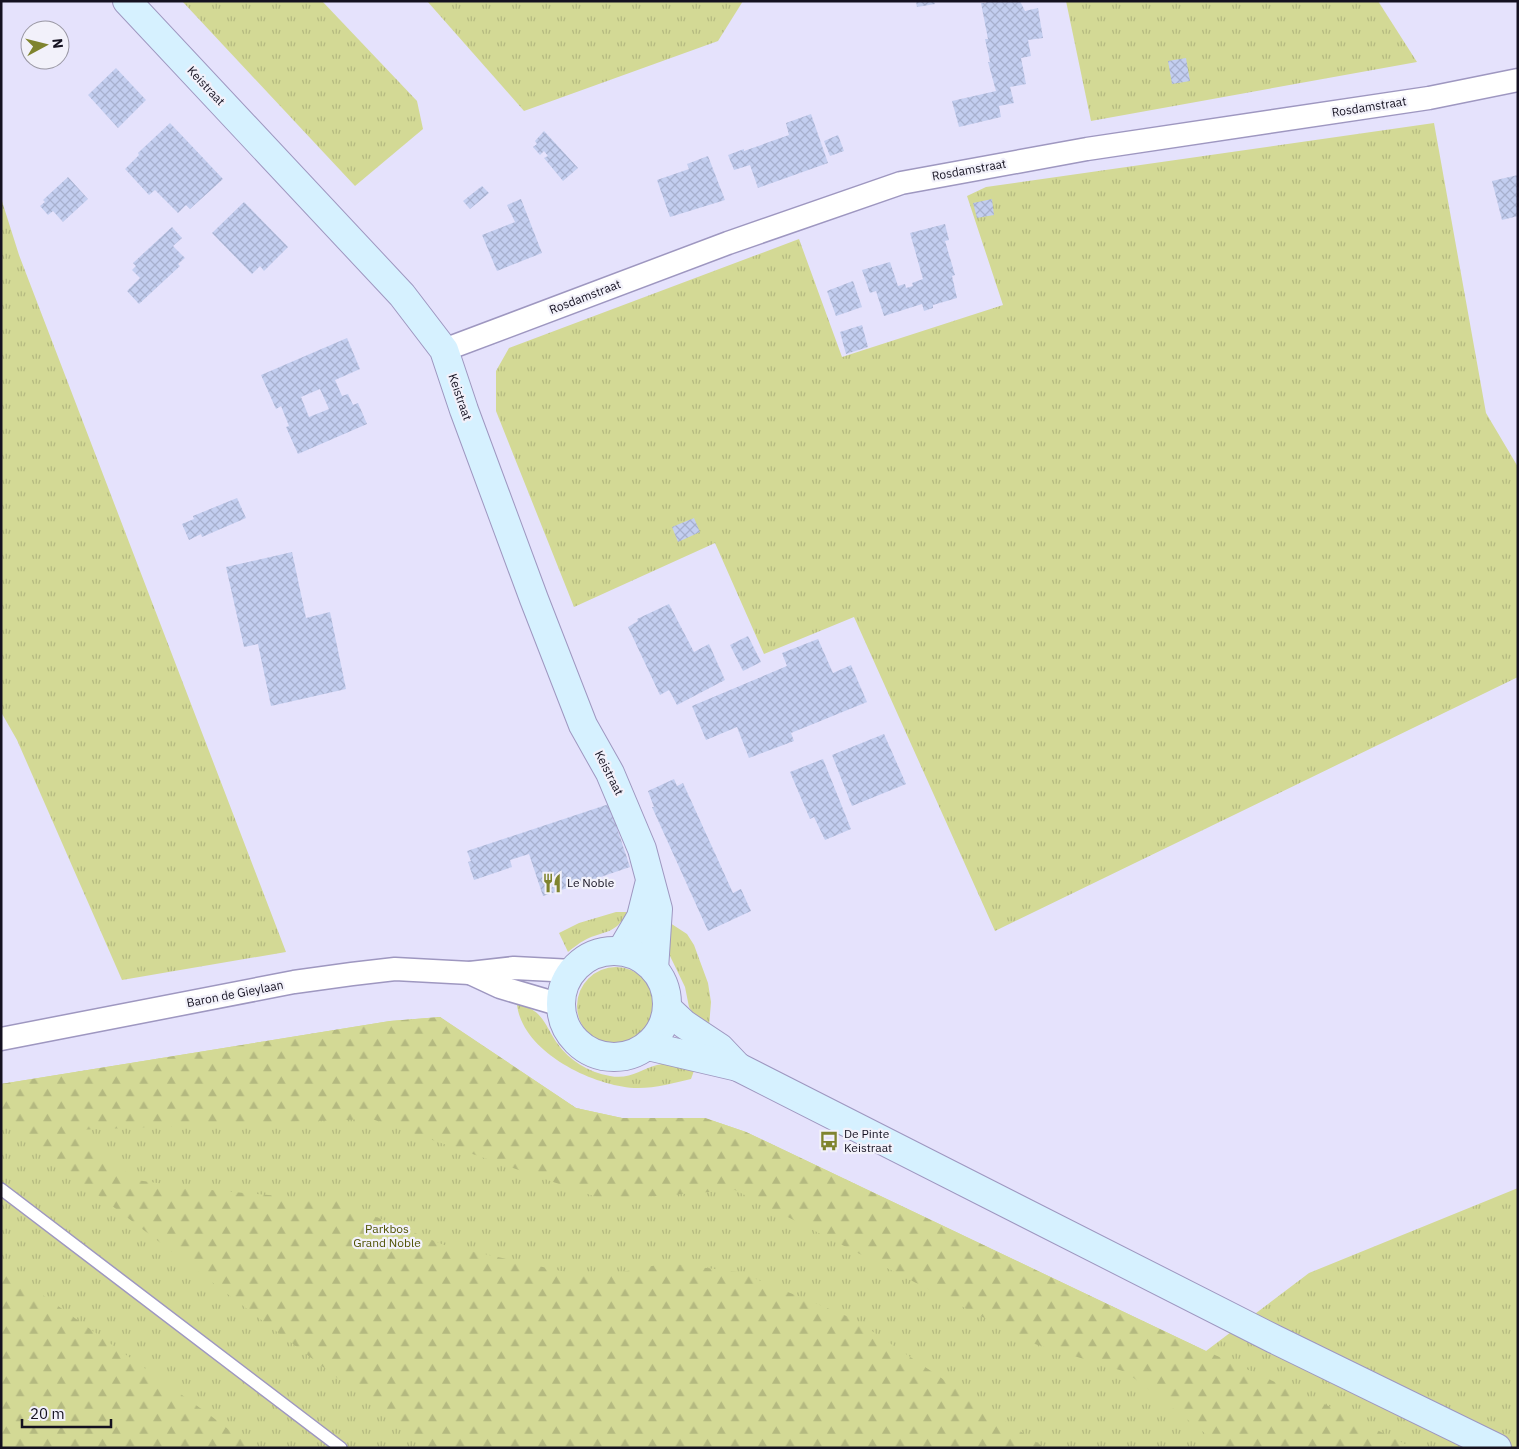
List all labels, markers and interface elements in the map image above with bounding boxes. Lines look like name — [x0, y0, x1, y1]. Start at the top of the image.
north arrow — [20, 20, 70, 70]
text: N — [48, 37, 67, 50]
street label: Keistraat — [184, 63, 228, 108]
street label: Rosdamstraat — [1331, 93, 1407, 120]
street label: Rosdamstraat — [931, 156, 1007, 183]
street label: Rosdamstraat — [547, 276, 623, 317]
street label: Keistraat — [446, 372, 475, 422]
street label: Keistraat — [592, 748, 627, 798]
restaurant icon: Le Noble — [541, 872, 563, 894]
place label: Le Noble — [567, 875, 615, 890]
street label: Baron de Gieylaan — [185, 977, 284, 1010]
place label: De Pinte Keistraat — [844, 1126, 892, 1155]
bus stop icon: De Pinte Keistraat — [818, 1130, 840, 1152]
park label: Parkbos Grand Noble — [353, 1221, 421, 1250]
scale bar — [22, 1396, 111, 1428]
text: 20 m — [30, 1404, 65, 1423]

